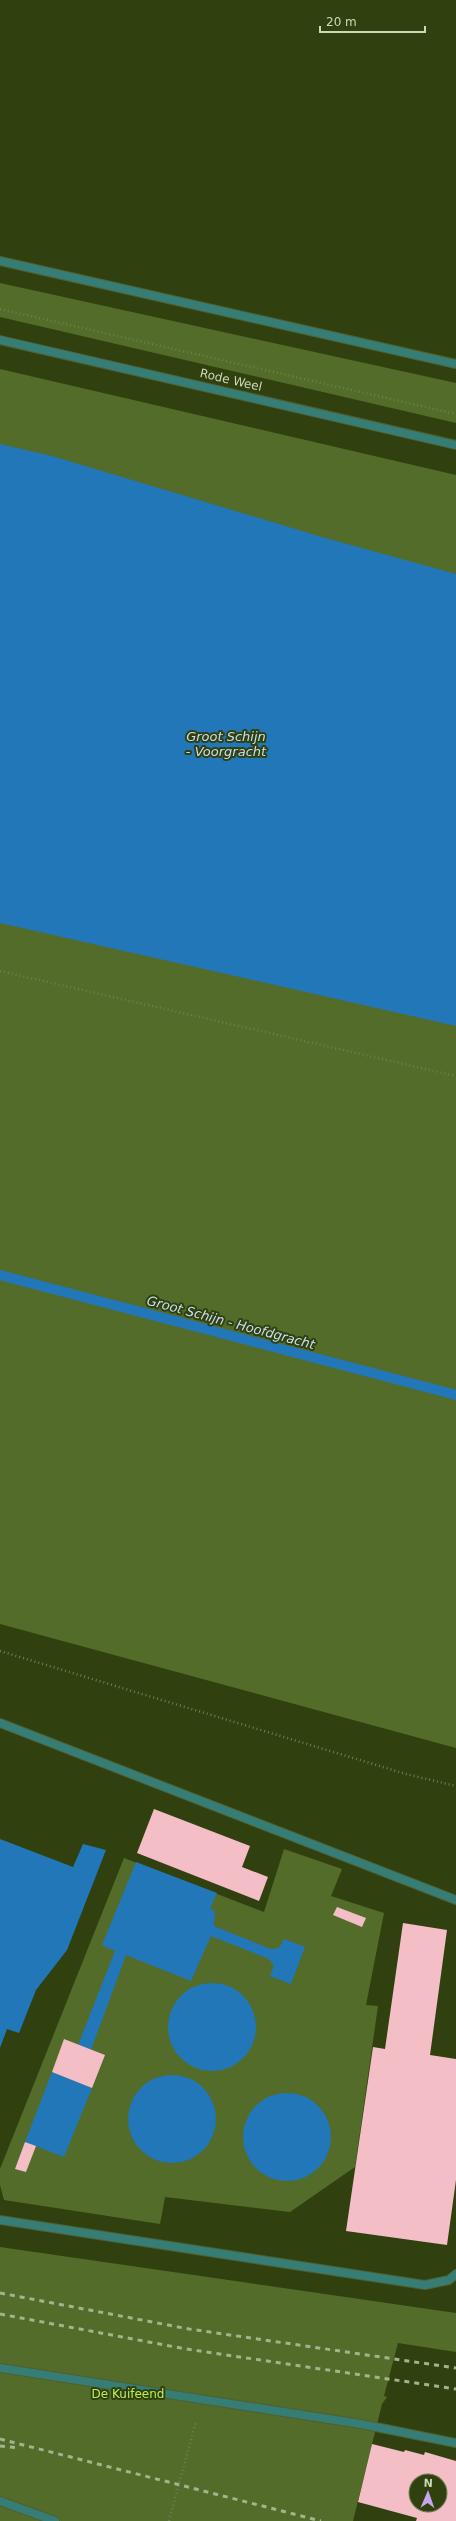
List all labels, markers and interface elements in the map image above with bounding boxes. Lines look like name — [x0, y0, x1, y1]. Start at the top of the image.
scale bar — [320, 8, 425, 34]
text: 20 m — [326, 15, 357, 29]
street label: Rode Weel — [199, 366, 263, 394]
water label: Groot Schijn - Voorgracht — [186, 729, 267, 759]
water label: Groot Schijn - Hoofdgracht — [145, 1293, 317, 1352]
park label: De Kuifeend — [92, 2387, 164, 2401]
north arrow — [408, 2473, 448, 2513]
text: N — [423, 2477, 433, 2490]

